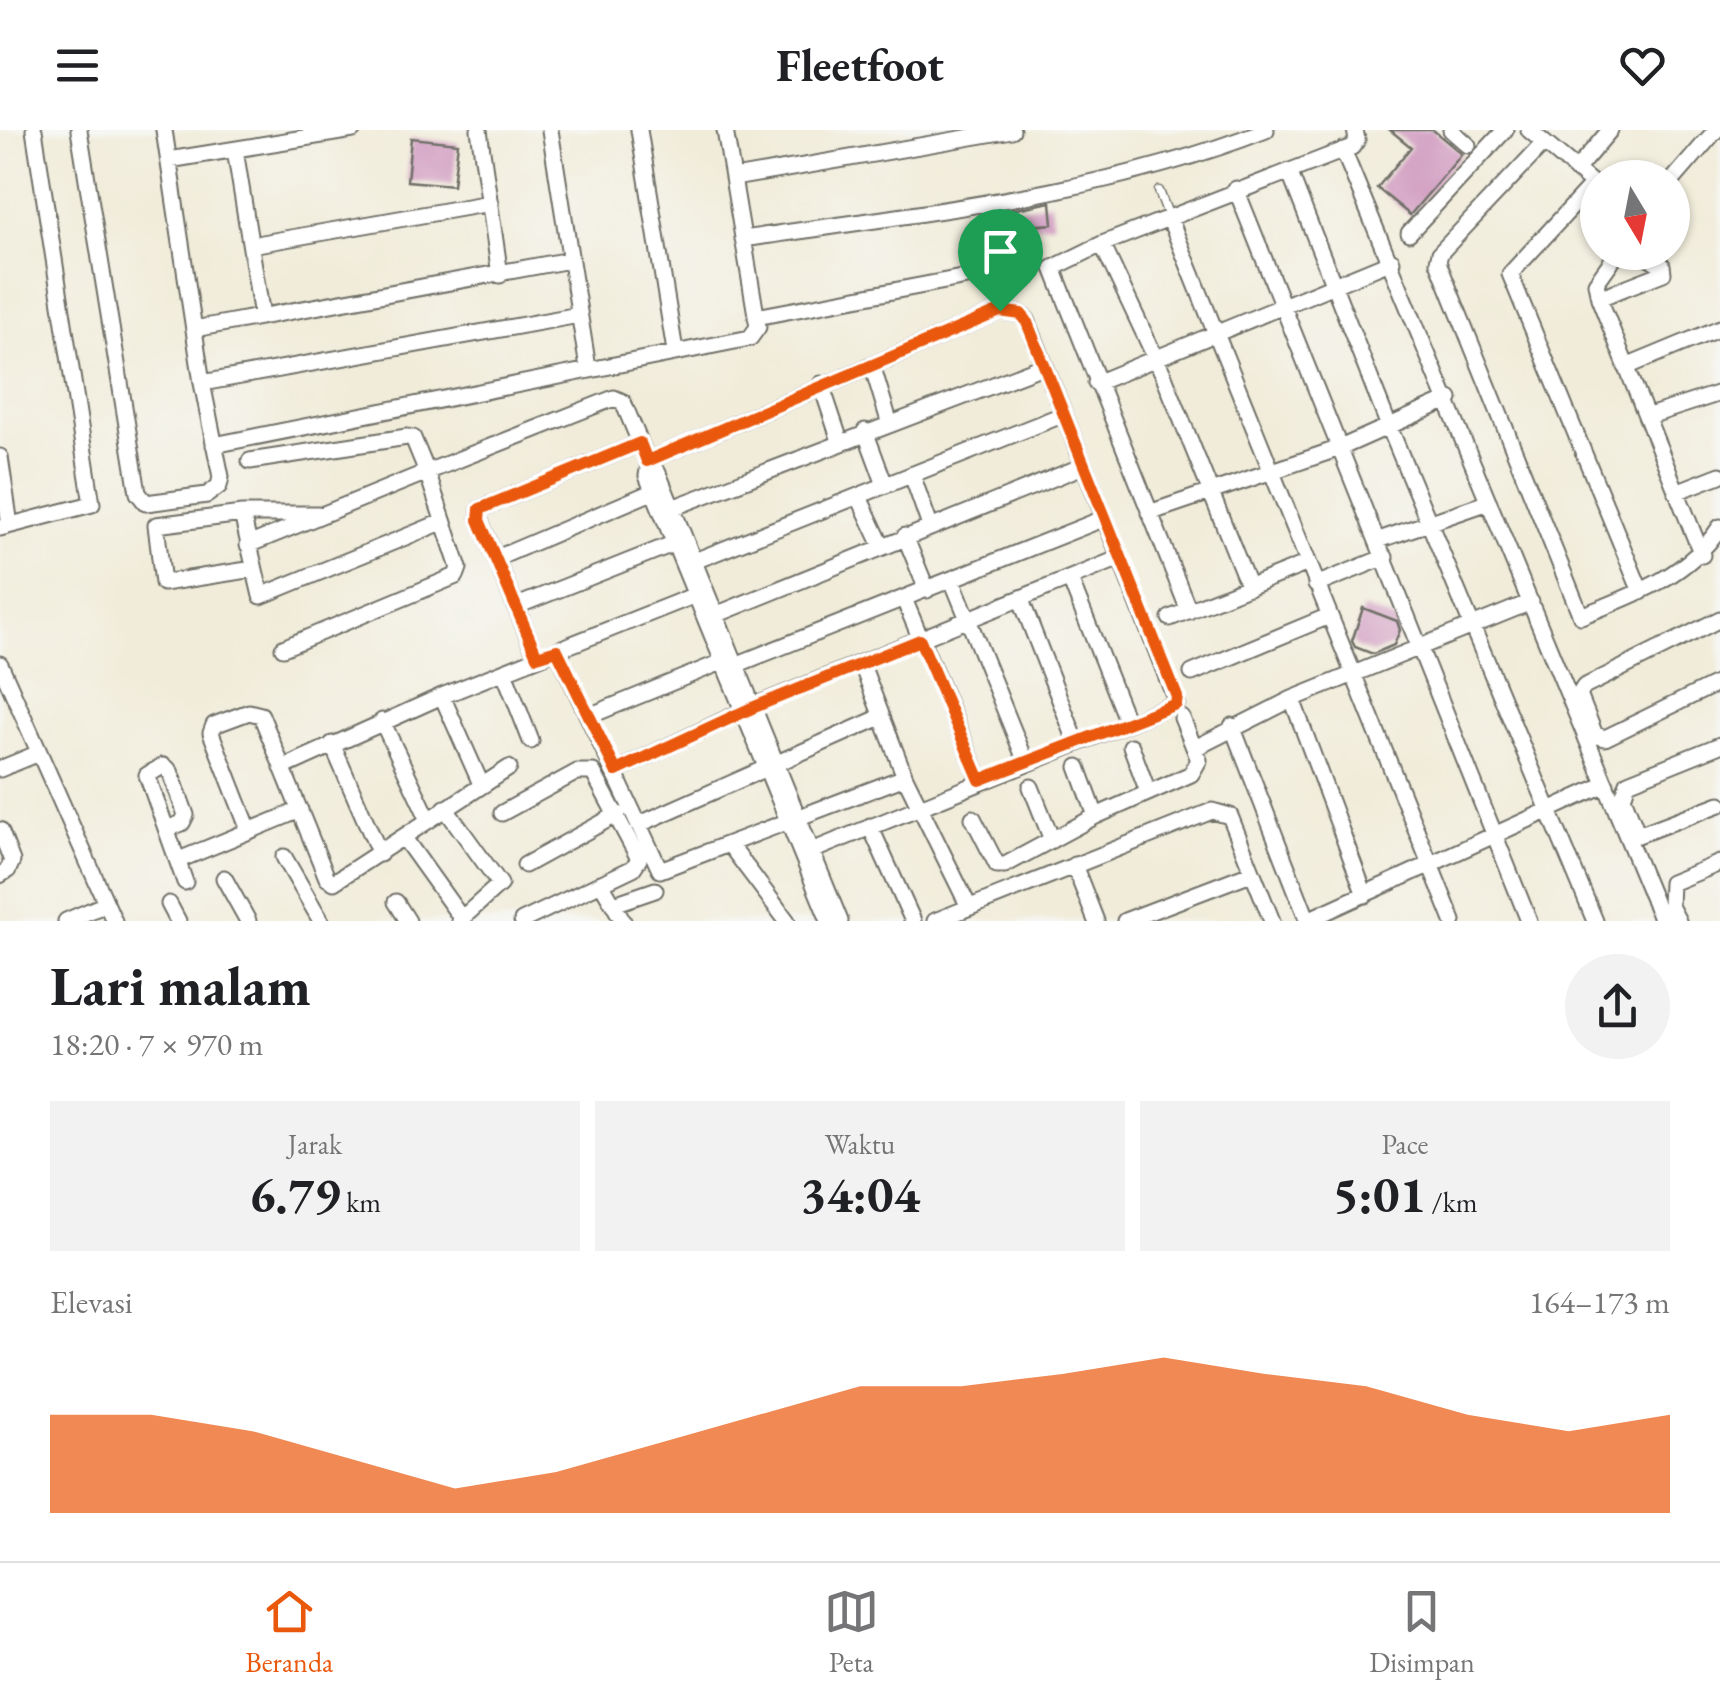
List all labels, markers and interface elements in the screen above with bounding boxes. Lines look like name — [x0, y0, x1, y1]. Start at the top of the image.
text: Fleetfoot — [776, 36, 944, 94]
icon: menu — [50, 38, 105, 93]
icon: heart — [1615, 38, 1670, 93]
north arrow — [1580, 160, 1690, 270]
map controls — [1580, 160, 1690, 270]
pin — [958, 209, 1043, 312]
icon: arrive — [973, 224, 1028, 279]
text: Lari malam — [50, 950, 311, 1021]
button: share — [1565, 954, 1670, 1059]
text: 18:20 · 7 × 970 m — [50, 1023, 263, 1065]
text: Jarak — [288, 1126, 342, 1162]
text: Waktu — [825, 1126, 895, 1162]
text: Pace — [1382, 1126, 1428, 1162]
text: 6.79 — [249, 1162, 341, 1227]
text: 34:04 — [800, 1162, 920, 1227]
text: 5:01 — [1332, 1162, 1426, 1227]
text: km — [341, 1184, 381, 1220]
text: /km — [1426, 1184, 1478, 1220]
text: Elevasi — [50, 1281, 133, 1323]
text: 164–173 m — [1529, 1281, 1670, 1323]
tab: Beranda — [245, 1584, 333, 1680]
tab: Peta — [824, 1584, 879, 1680]
tab: Disimpan — [1369, 1584, 1475, 1680]

